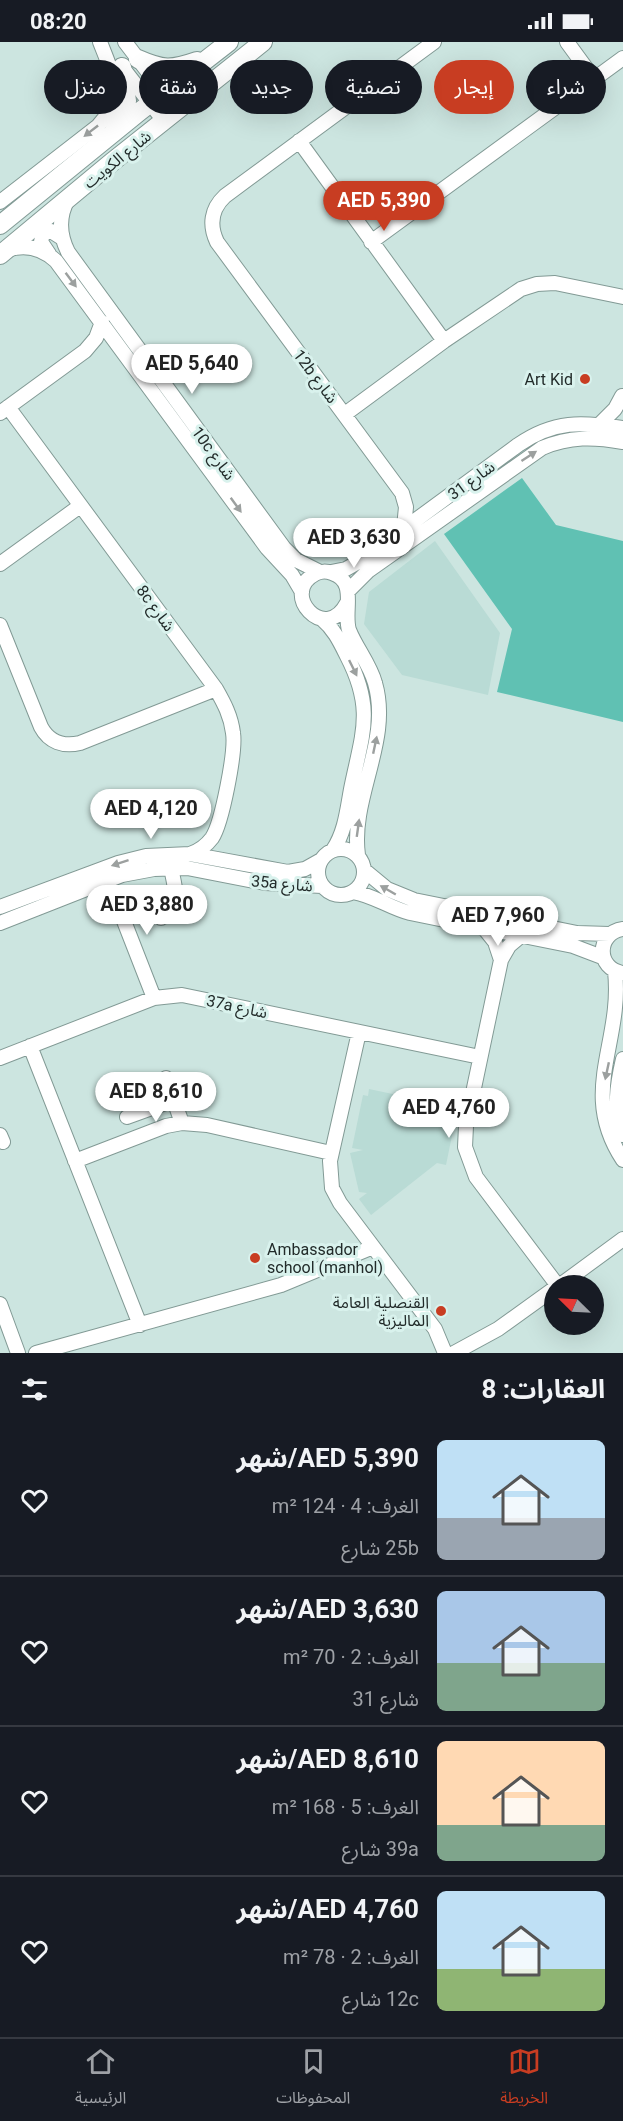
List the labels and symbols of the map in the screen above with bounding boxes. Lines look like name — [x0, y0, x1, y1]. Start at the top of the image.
one-way arrow — [84, 125, 99, 137]
street label: شارع الكويت — [80, 126, 157, 195]
pin: AED 5,390 — [315, 181, 453, 232]
one-way arrow — [64, 273, 76, 288]
pin: AED 5,640 — [123, 344, 261, 395]
street label: 12b شارع — [287, 346, 342, 409]
place label: Art Kid — [525, 370, 573, 389]
marker: Art Kid — [578, 372, 592, 386]
street label: 10c شارع — [185, 423, 239, 486]
one-way arrow — [521, 450, 537, 461]
street label: شارع 31 — [444, 457, 500, 506]
one-way arrow — [229, 498, 241, 513]
pin: AED 3,630 — [285, 518, 423, 569]
street label: 8c شارع — [130, 581, 179, 637]
one-way arrow — [348, 659, 357, 676]
one-way arrow — [371, 735, 380, 754]
pin: AED 4,120 — [82, 789, 220, 840]
one-way arrow — [353, 819, 362, 838]
one-way arrow — [111, 858, 129, 868]
street label: 35a شارع — [250, 871, 314, 899]
one-way arrow — [380, 884, 396, 895]
pin: AED 3,880 — [78, 885, 216, 936]
pin: AED 7,960 — [429, 896, 567, 947]
street label: 37a شارع — [204, 991, 269, 1025]
one-way arrow — [601, 1061, 611, 1080]
pin: AED 8,610 — [87, 1072, 225, 1123]
pin: AED 4,760 — [380, 1088, 518, 1139]
place label: Ambassador school (manhol) — [267, 1240, 383, 1277]
marker: Ambassador school (manhol) — [248, 1251, 262, 1265]
north arrow — [544, 1275, 604, 1335]
place label: القنصلية العامة الماليزية — [333, 1293, 429, 1330]
marker: القنصلية العامة الماليزية — [434, 1304, 448, 1318]

